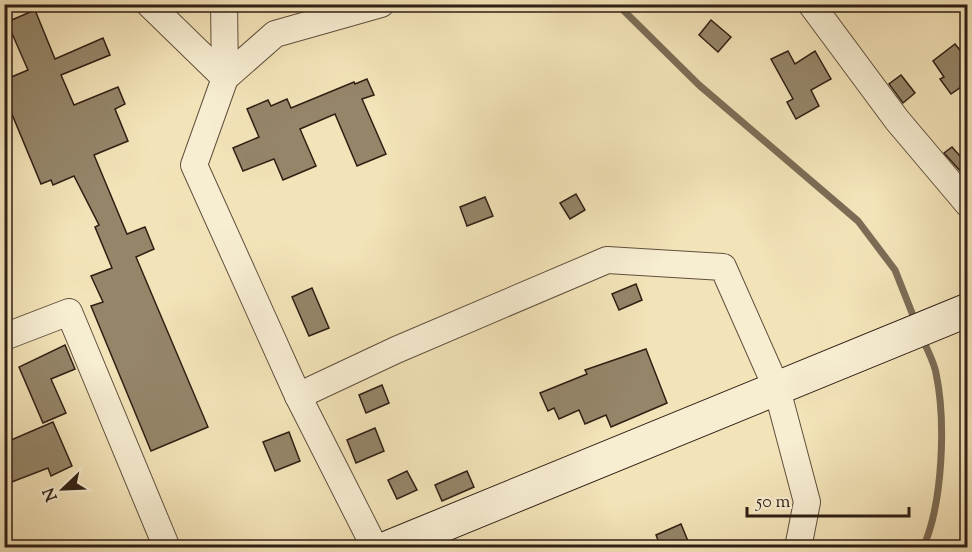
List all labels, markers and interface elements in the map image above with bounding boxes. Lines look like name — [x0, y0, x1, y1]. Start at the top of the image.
north arrow — [33, 459, 93, 519]
scale bar — [747, 480, 909, 518]
text: N — [38, 483, 65, 504]
text: 50 m — [755, 490, 791, 516]

